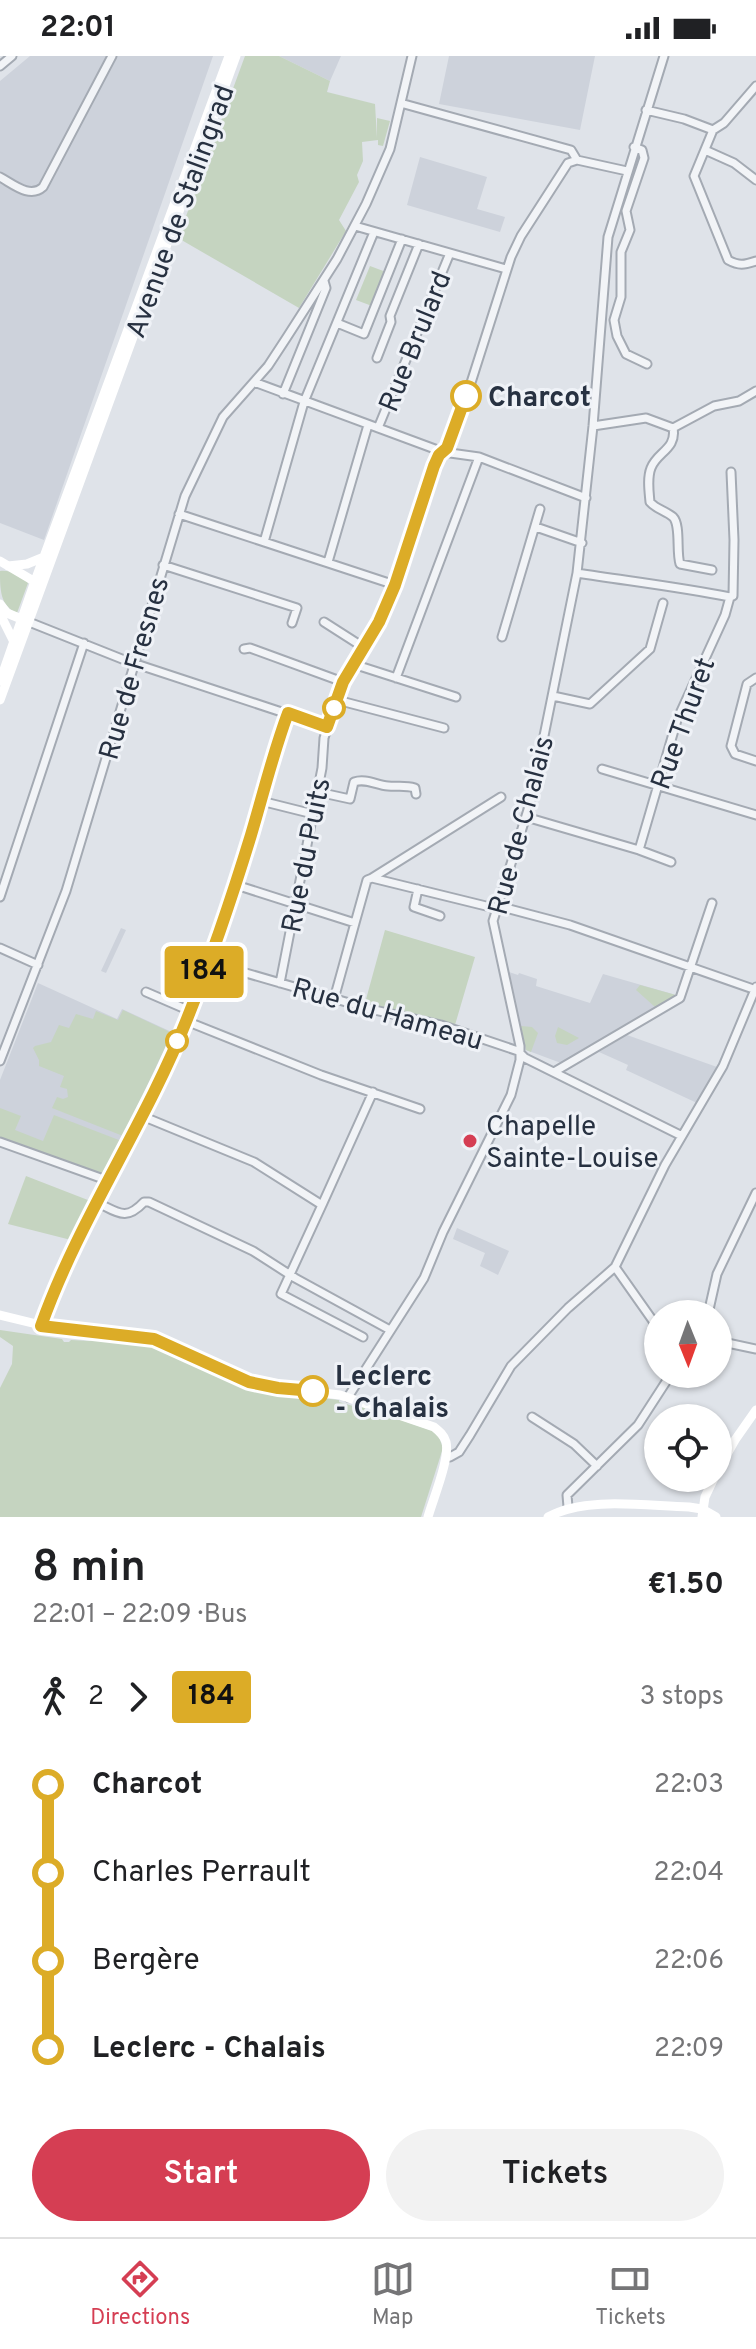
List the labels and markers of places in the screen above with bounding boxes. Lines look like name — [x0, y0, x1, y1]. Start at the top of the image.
marker: Charcot — [451, 381, 481, 411]
place label: Charcot — [488, 381, 591, 417]
unlabelled marker — [323, 697, 345, 719]
unlabelled marker — [166, 1030, 188, 1052]
place label: Chapelle Sainte-Louise — [486, 1110, 659, 1178]
marker: Chapelle Sainte-Louise — [461, 1132, 479, 1150]
place label: Leclerc - Chalais — [335, 1360, 449, 1428]
marker: Leclerc - Chalais — [298, 1376, 328, 1406]

